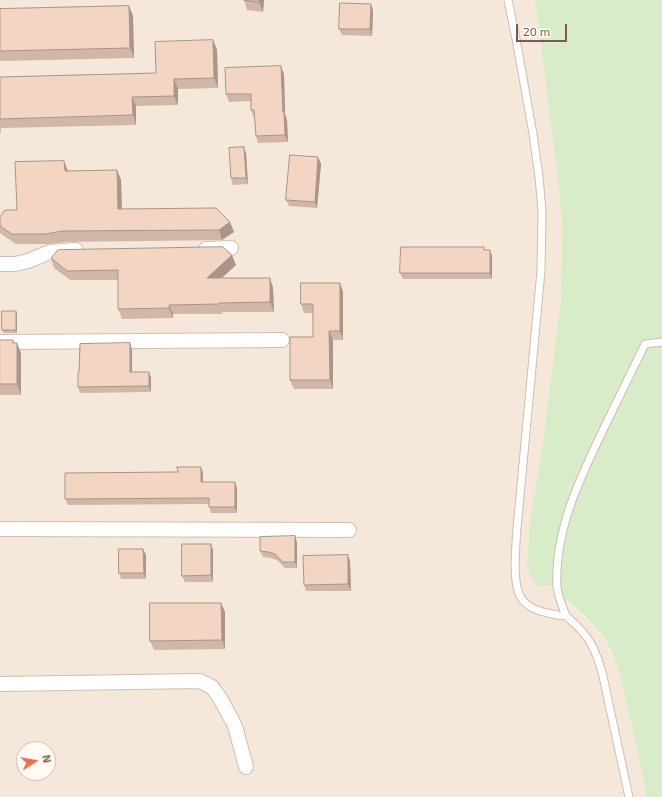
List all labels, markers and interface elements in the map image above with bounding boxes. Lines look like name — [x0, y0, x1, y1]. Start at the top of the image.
scale bar — [518, 16, 569, 42]
text: 20 m — [523, 24, 550, 38]
north arrow — [16, 741, 56, 781]
text: N — [40, 754, 54, 764]

